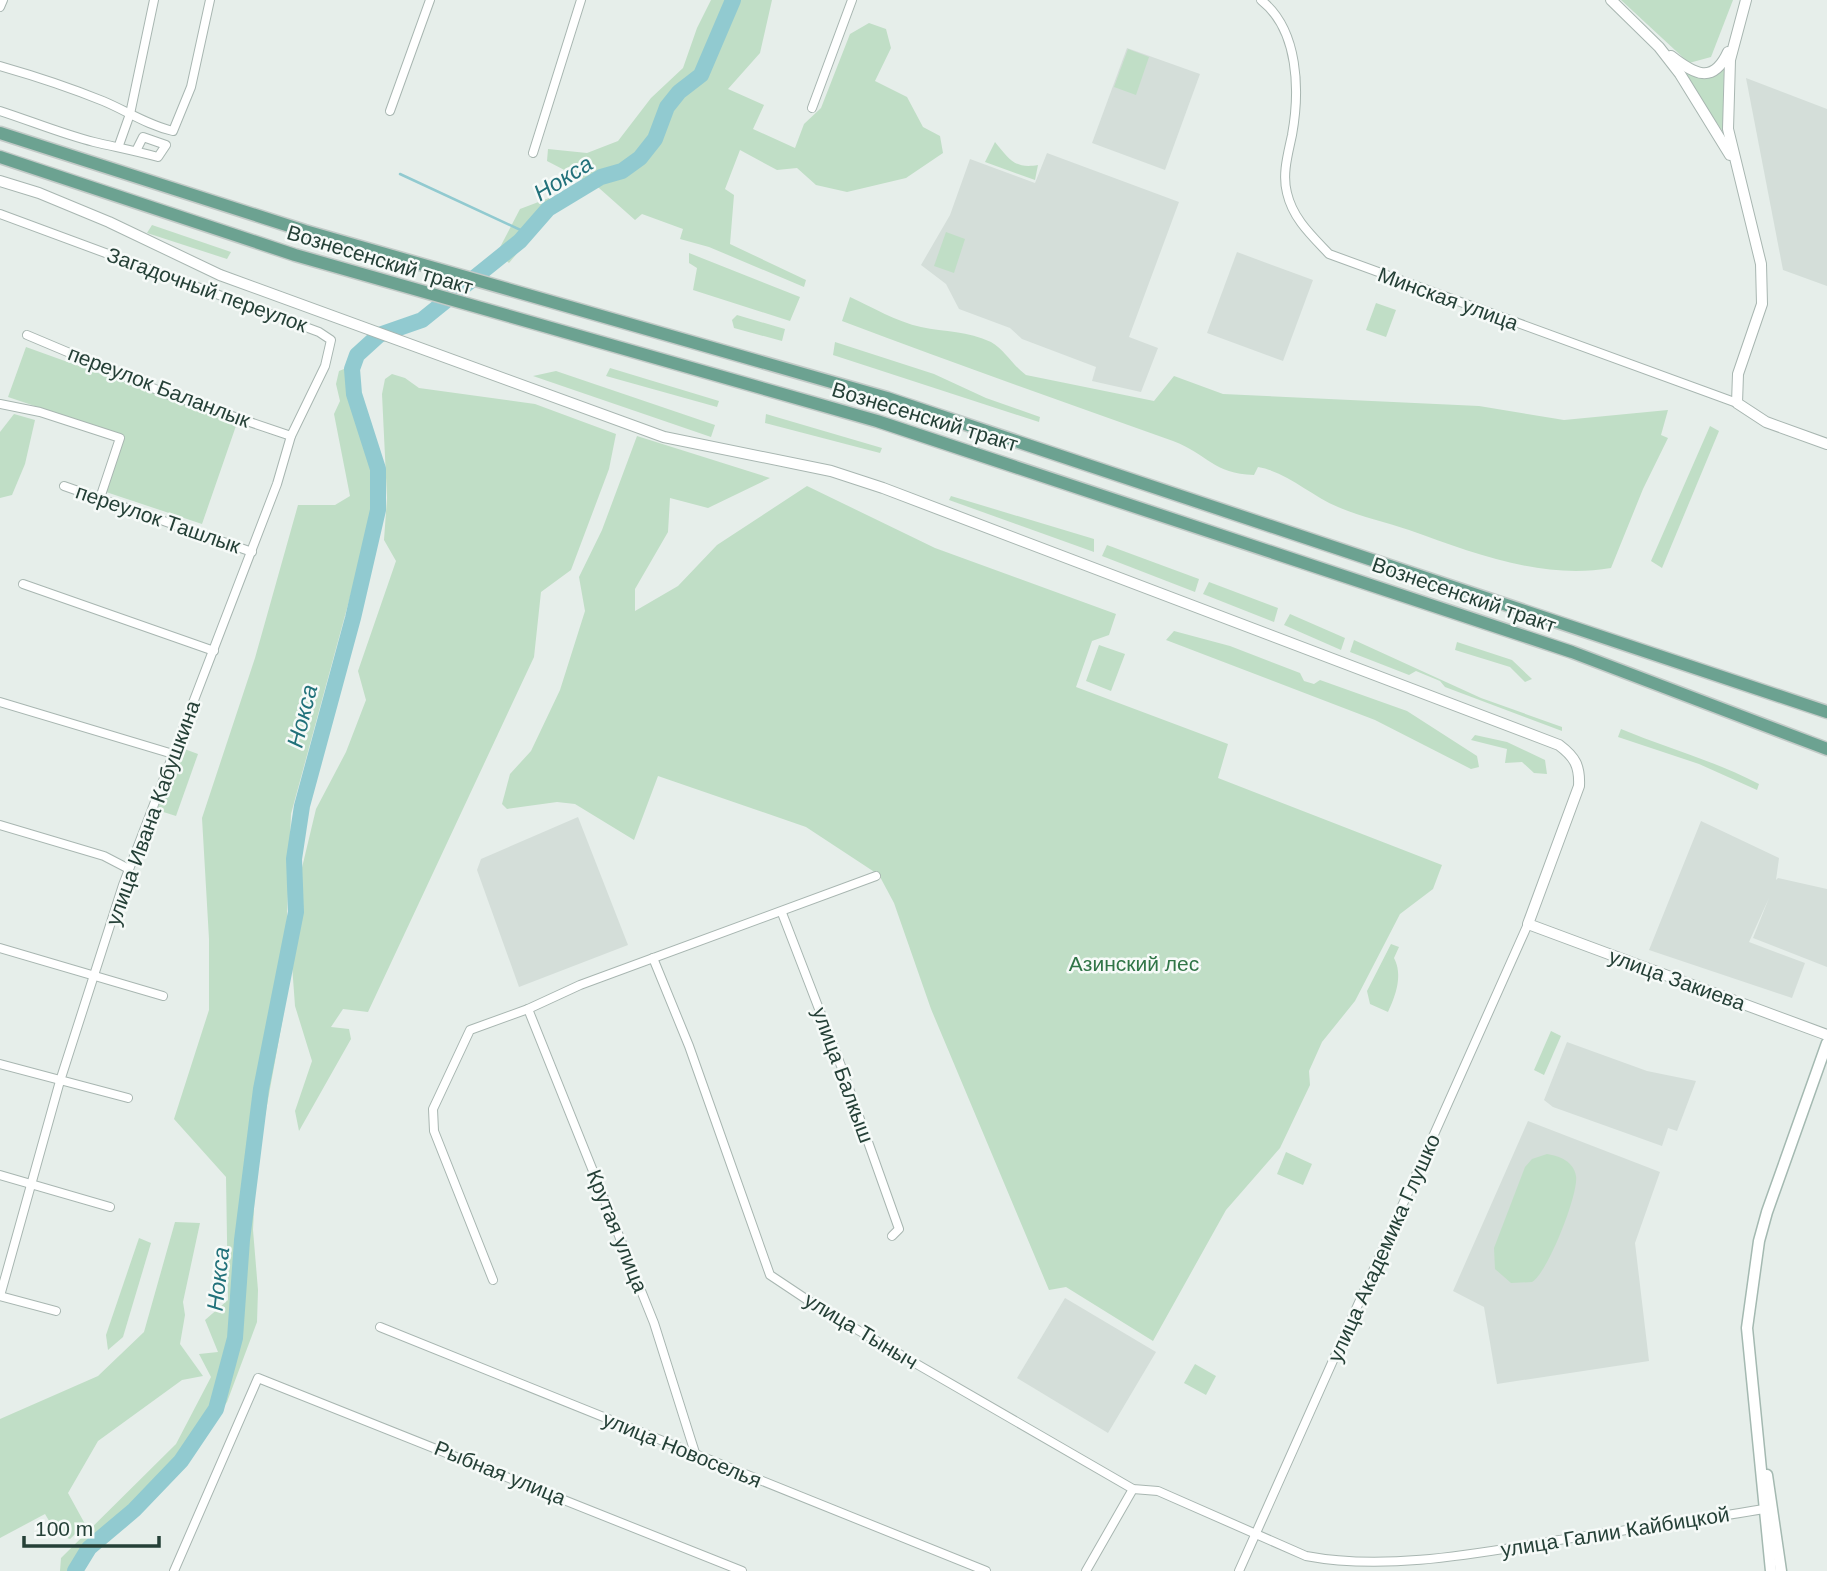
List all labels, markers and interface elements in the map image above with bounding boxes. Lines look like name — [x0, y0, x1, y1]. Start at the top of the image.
water label: Нокса — [529, 150, 597, 206]
street label: Вознесенский тракт — [284, 220, 476, 299]
street label: Загадочный переулок — [104, 243, 311, 337]
street label: Минская улица — [1375, 262, 1522, 335]
street label: переулок Баланлык — [65, 341, 254, 432]
street label: Вознесенский тракт — [829, 377, 1021, 456]
street label: переулок Ташлык — [73, 480, 244, 558]
street label: Вознесенский тракт — [1369, 552, 1560, 637]
water label: Нокса — [282, 682, 322, 750]
street label: улица Ивана Кабушкина — [101, 697, 204, 928]
street label: улица Закиева — [1606, 944, 1749, 1015]
park label: Азинский лес — [1069, 952, 1199, 975]
street label: улица Балкыш — [808, 1004, 879, 1146]
street label: улица Академика Глушко — [1323, 1130, 1444, 1365]
street label: Крутая улица — [582, 1166, 653, 1296]
water label: Нокса — [202, 1246, 234, 1312]
street label: улица Тыныч — [800, 1288, 922, 1373]
street label: улица Новоселья — [600, 1407, 765, 1492]
street label: Рыбная улица — [431, 1436, 569, 1509]
street label: улица Галии Кайбицкой — [1499, 1502, 1731, 1561]
scale bar — [24, 1504, 159, 1548]
text: 100 m — [35, 1517, 93, 1540]

